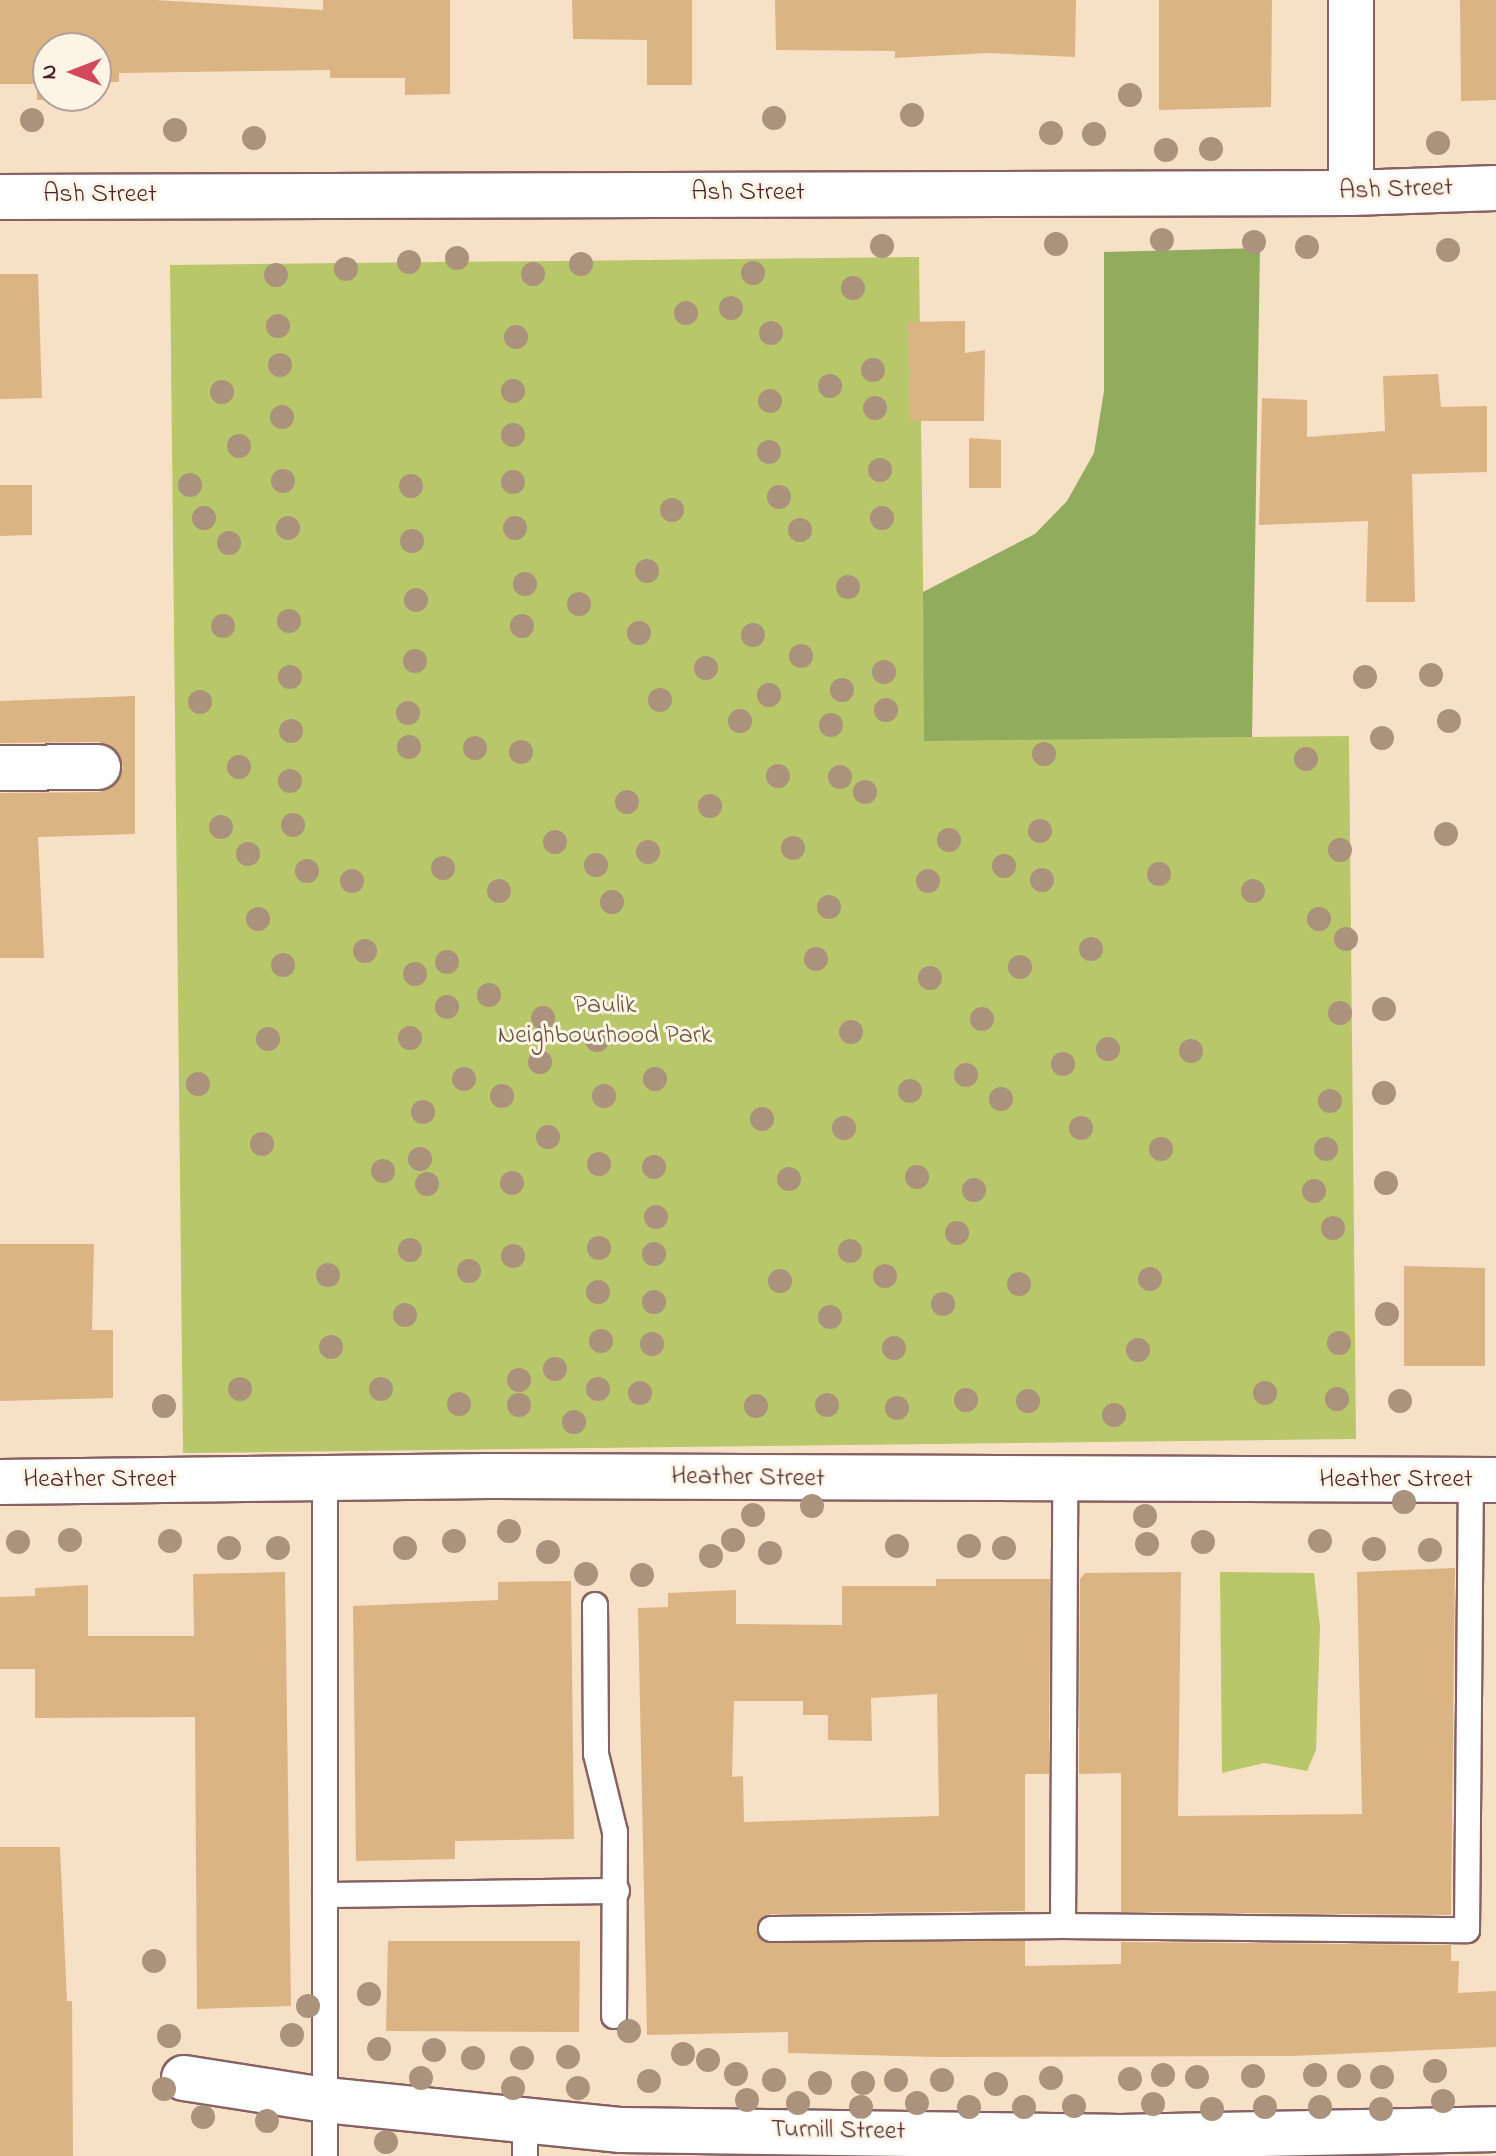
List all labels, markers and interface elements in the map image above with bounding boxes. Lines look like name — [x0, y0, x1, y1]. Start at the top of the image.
north arrow — [32, 32, 112, 112]
text: N — [34, 65, 66, 79]
street label: Ash Street — [1339, 173, 1453, 209]
street label: Ash Street — [691, 178, 805, 210]
street label: Ash Street — [43, 180, 157, 212]
park label: Paulik Neighbourhood Park — [498, 991, 712, 1052]
street label: Heather Street — [671, 1462, 825, 1496]
street label: Heather Street — [23, 1465, 177, 1497]
street label: Heather Street — [1319, 1465, 1473, 1497]
street label: Turnill Street — [771, 2115, 905, 2149]

